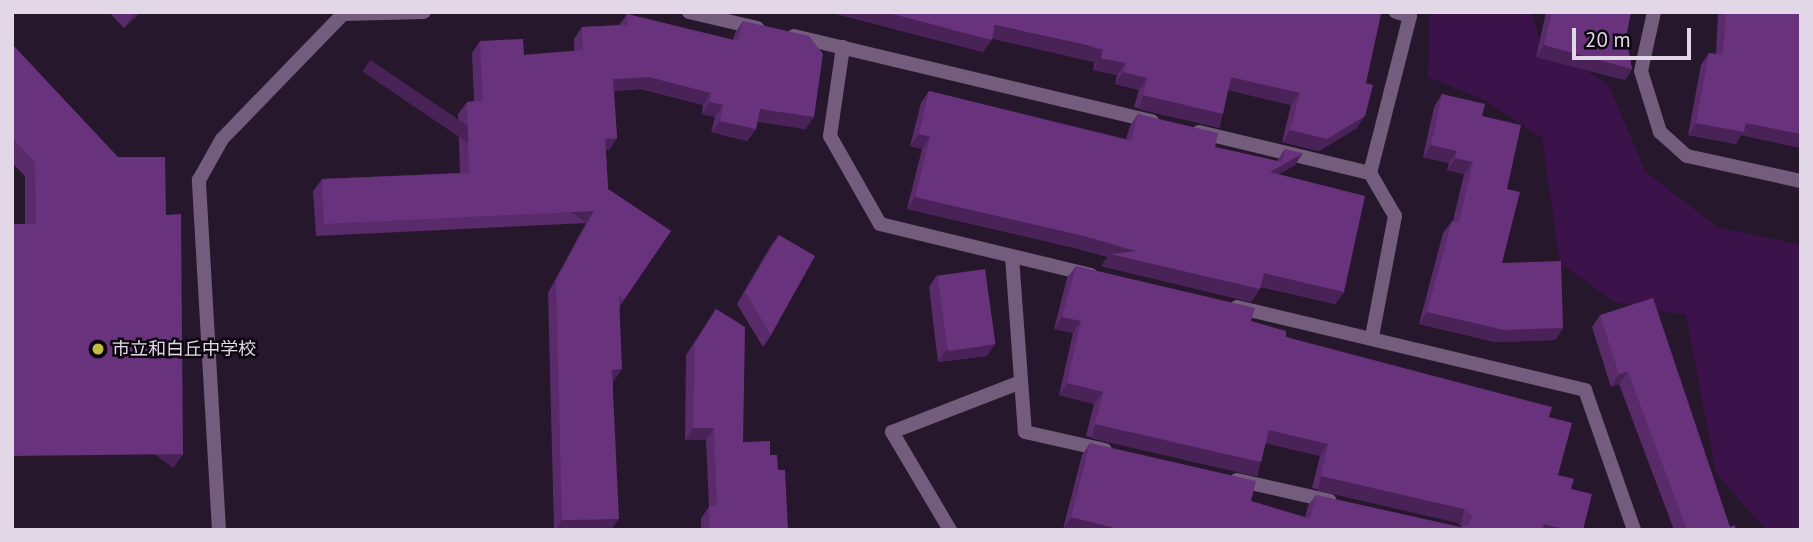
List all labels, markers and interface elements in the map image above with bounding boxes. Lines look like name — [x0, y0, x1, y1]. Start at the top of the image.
scale bar — [1575, 14, 1694, 58]
text: 20 m — [1585, 26, 1631, 53]
place label: 市立和白丘中学校 — [112, 338, 256, 360]
marker: 市立和白丘中学校 — [90, 341, 106, 357]

